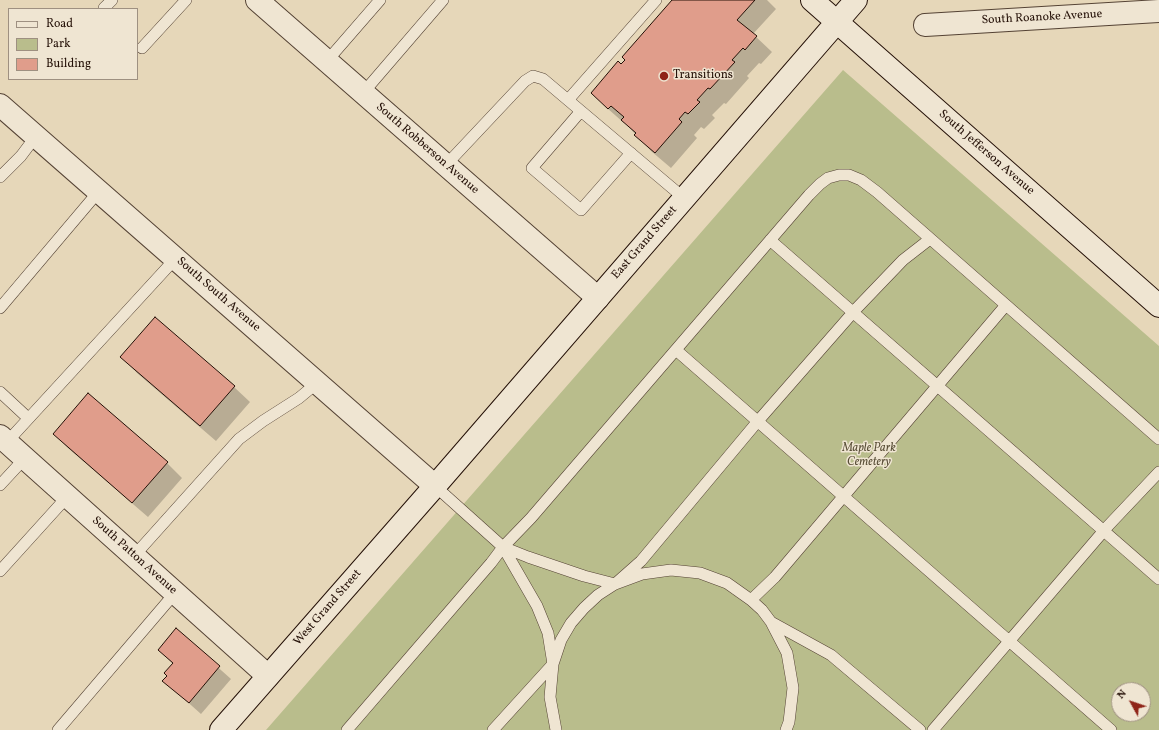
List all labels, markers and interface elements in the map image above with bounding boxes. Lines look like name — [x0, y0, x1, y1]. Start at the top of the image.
legend — [8, 8, 138, 80]
street label: South Roanoke Avenue — [981, 8, 1103, 28]
text: Road — [46, 16, 73, 32]
text: Park — [46, 36, 71, 52]
text: Building — [46, 56, 91, 72]
place label: Transitions — [673, 69, 733, 83]
marker: Transitions — [658, 70, 670, 82]
street label: South Robberson Avenue — [373, 100, 481, 198]
street label: South Jefferson Avenue — [935, 107, 1037, 199]
street label: East Grand Street — [609, 203, 681, 283]
street label: South South Avenue — [173, 255, 263, 335]
park label: Maple Park Cemetery — [842, 442, 896, 470]
street label: South Patton Avenue — [88, 514, 180, 598]
street label: West Grand Street — [291, 567, 365, 649]
north arrow — [1111, 682, 1151, 722]
text: N — [1114, 687, 1131, 702]

